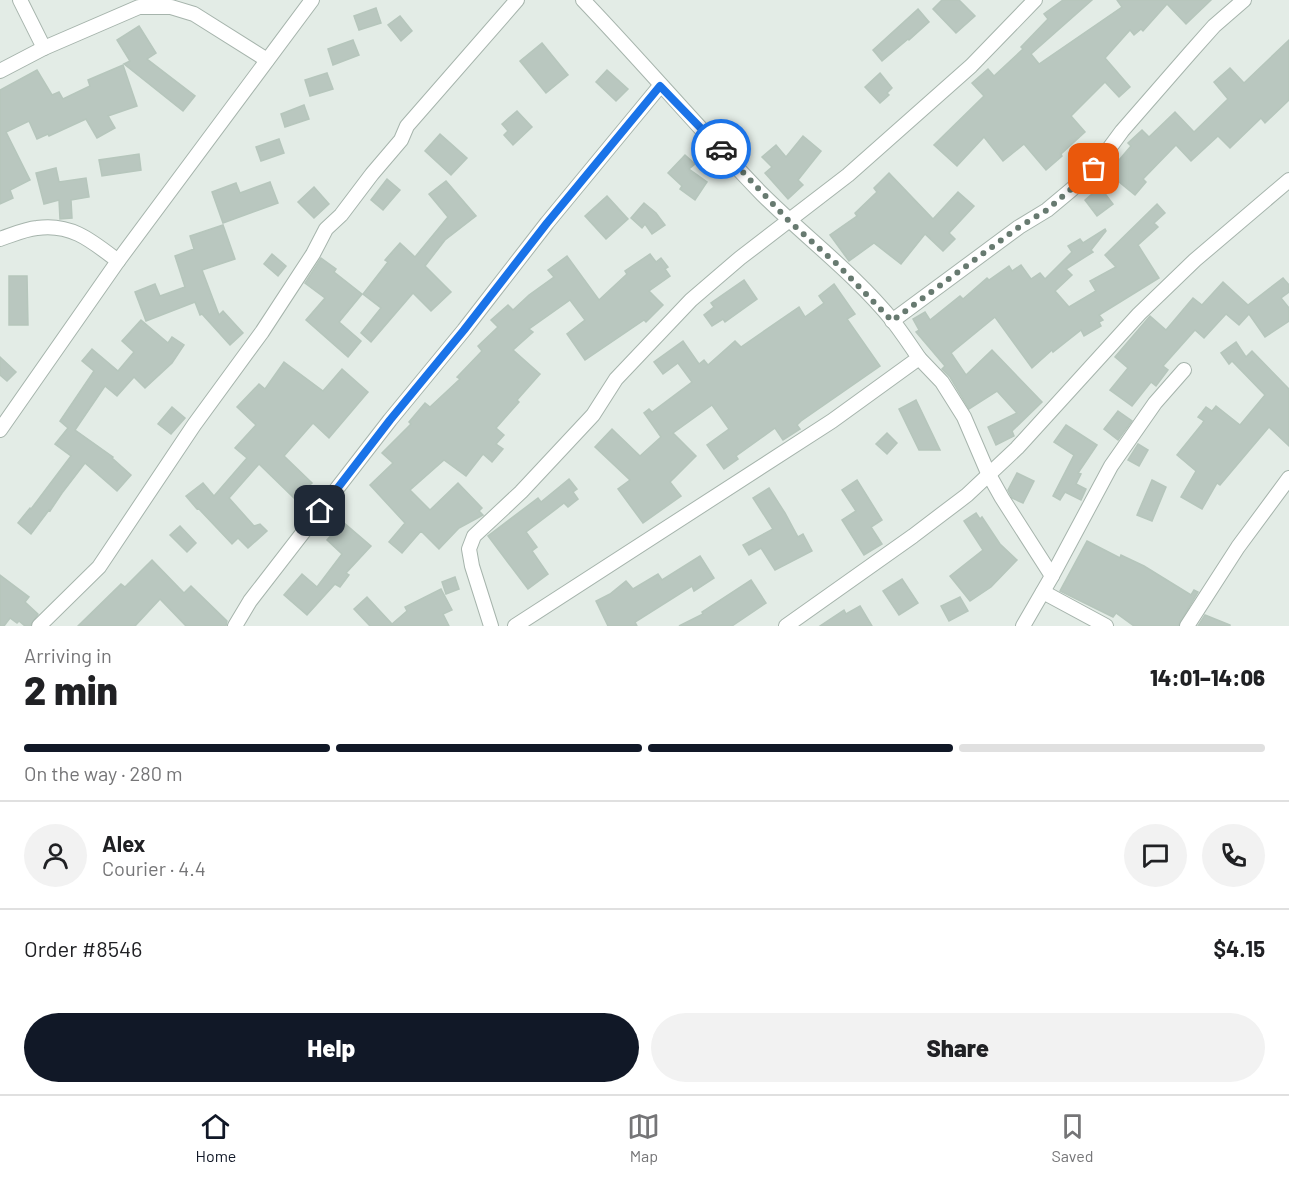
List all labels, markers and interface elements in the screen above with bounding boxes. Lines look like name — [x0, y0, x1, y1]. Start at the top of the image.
courier — [691, 119, 751, 179]
icon: car — [705, 133, 738, 166]
pin — [1068, 143, 1119, 194]
icon: bag — [1077, 152, 1110, 185]
pin — [294, 485, 345, 536]
icon: home — [303, 494, 336, 527]
text: Arriving in — [24, 643, 112, 667]
text: 14:01–14:06 — [1150, 664, 1265, 690]
text: 2 min — [24, 666, 118, 713]
text: On the way · 280 m — [24, 761, 183, 785]
button: person — [24, 824, 87, 887]
button: chat — [1124, 824, 1187, 887]
button: phone — [1202, 824, 1265, 887]
text: Alex — [102, 830, 145, 856]
text: Courier · 4.4 — [102, 856, 206, 880]
text: Order #8546 — [24, 935, 142, 961]
text: $4.15 — [1214, 935, 1265, 961]
button: Help — [24, 1013, 639, 1082]
button: Share — [651, 1013, 1265, 1082]
tab: Home — [196, 1110, 236, 1165]
tab: Map — [627, 1110, 660, 1165]
tab: Saved — [1051, 1110, 1093, 1165]

